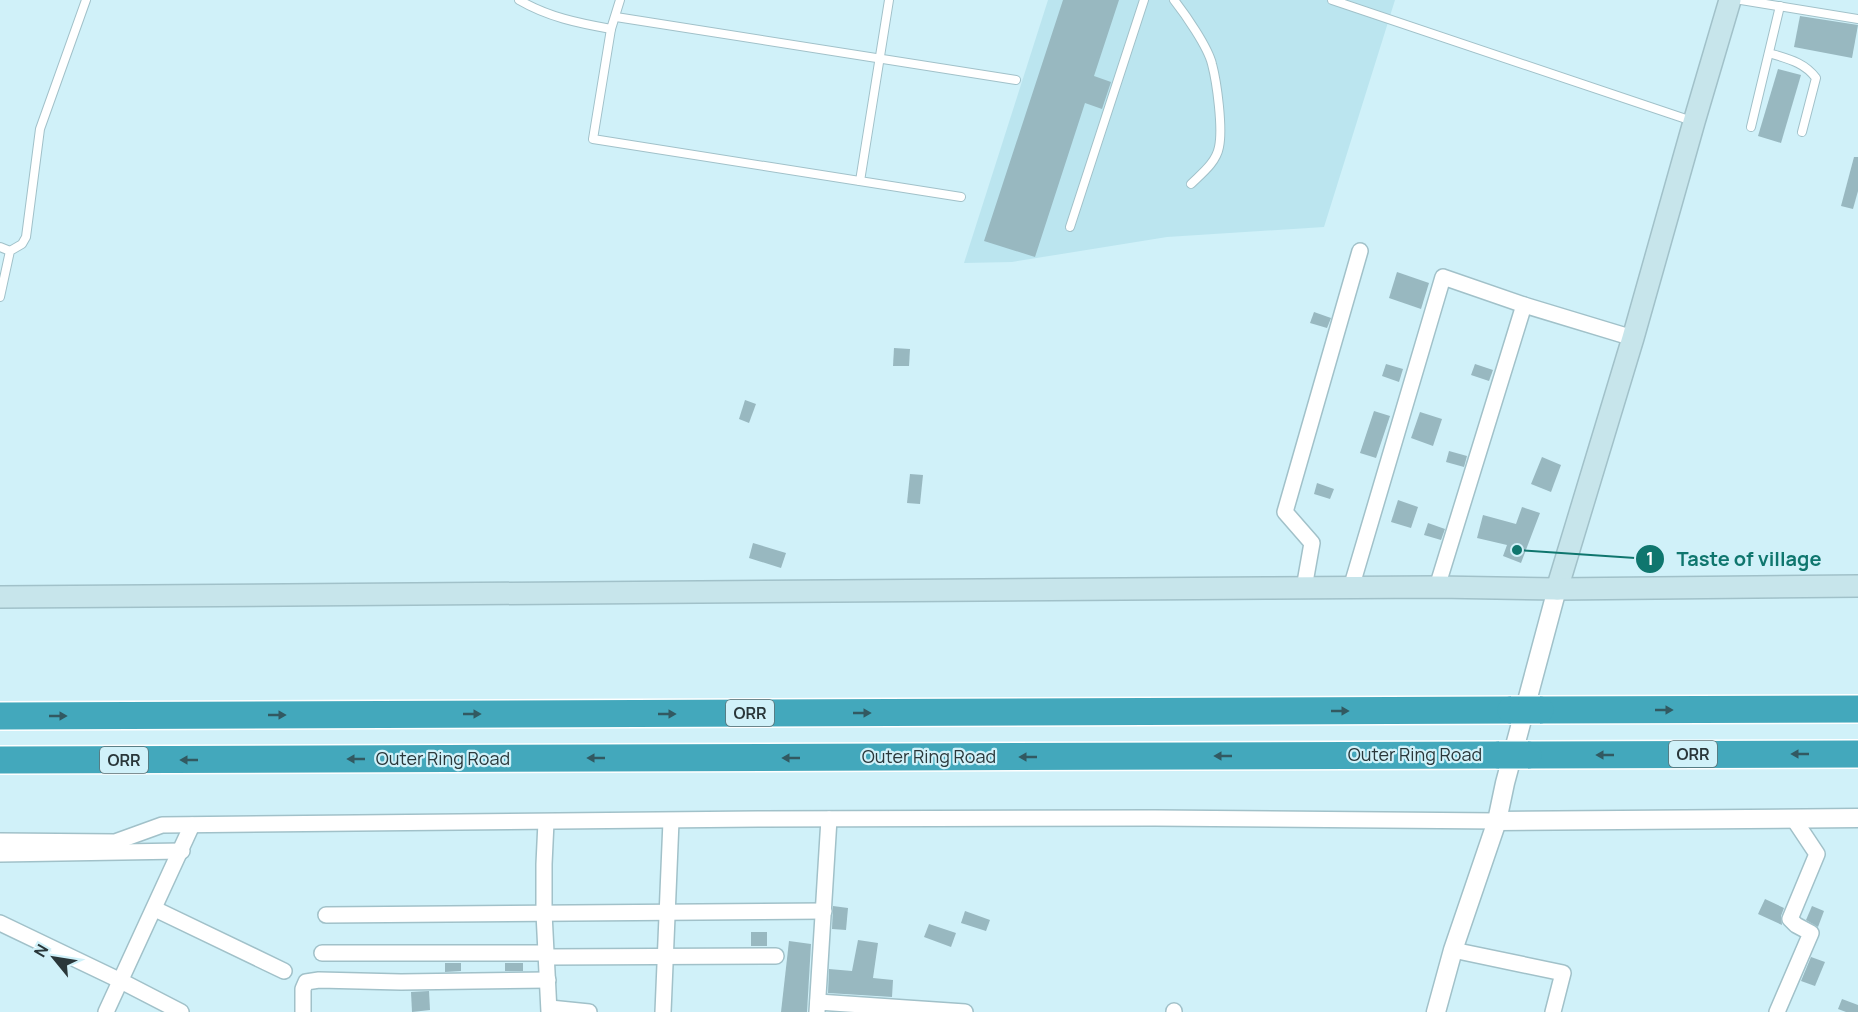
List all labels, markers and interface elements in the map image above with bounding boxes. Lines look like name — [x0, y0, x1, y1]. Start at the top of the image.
callout: Taste of village — [1635, 540, 1834, 578]
text: Taste of village — [1677, 545, 1821, 572]
text: 1 — [1646, 546, 1654, 570]
road number: ORR — [726, 700, 774, 726]
one-way arrow — [1654, 705, 1673, 715]
one-way arrow — [1331, 706, 1350, 716]
one-way arrow — [852, 708, 871, 718]
one-way arrow — [462, 709, 481, 719]
one-way arrow — [657, 709, 676, 719]
one-way arrow — [267, 710, 286, 720]
one-way arrow — [49, 711, 68, 721]
road number: ORR — [1669, 741, 1717, 767]
street label: Outer Ring Road — [1348, 742, 1482, 766]
street label: Outer Ring Road — [862, 744, 996, 768]
street label: Outer Ring Road — [376, 746, 510, 770]
road number: ORR — [100, 747, 148, 773]
one-way arrow — [1790, 749, 1809, 759]
one-way arrow — [1595, 750, 1614, 759]
one-way arrow — [1213, 751, 1232, 761]
one-way arrow — [1018, 752, 1037, 762]
one-way arrow — [586, 753, 605, 763]
one-way arrow — [781, 753, 800, 763]
one-way arrow — [347, 754, 366, 764]
one-way arrow — [179, 755, 198, 765]
north arrow — [24, 928, 84, 988]
text: N — [29, 940, 53, 961]

